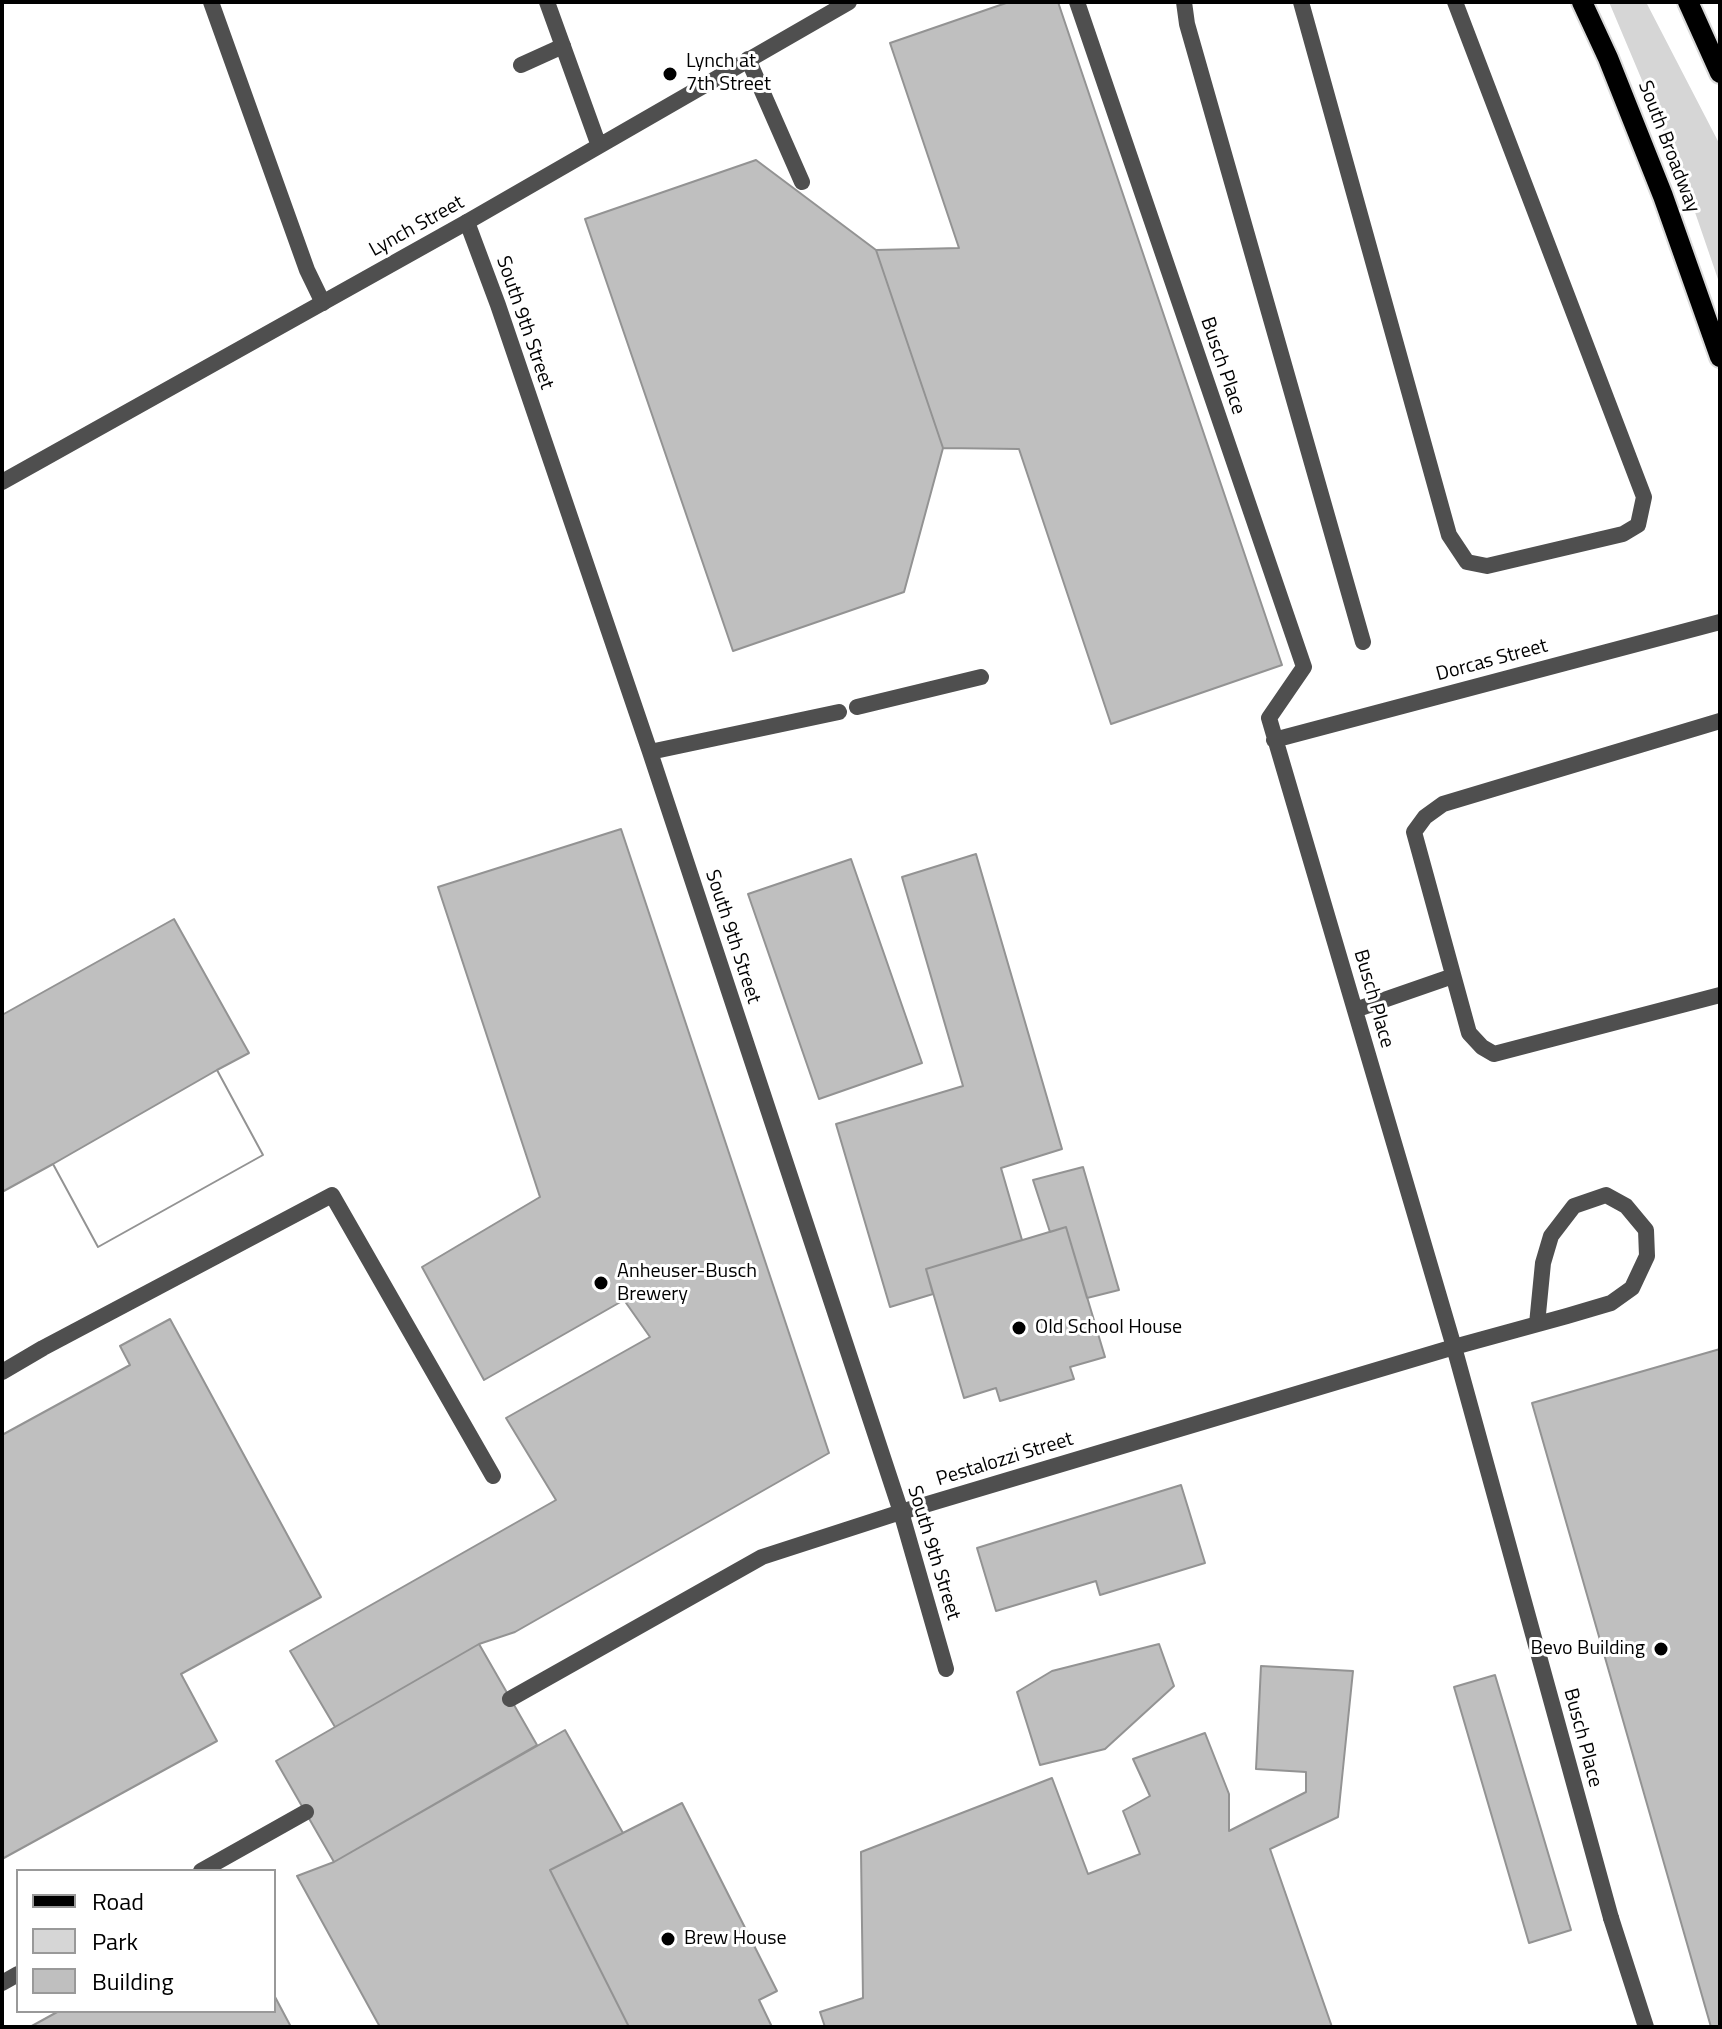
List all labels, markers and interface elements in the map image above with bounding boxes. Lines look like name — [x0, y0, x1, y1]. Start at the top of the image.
place label: Lynch at 7th Street — [686, 50, 771, 97]
marker: Lynch at 7th Street — [661, 65, 679, 83]
street label: South Broadway — [1632, 78, 1704, 216]
street label: Lynch Street — [365, 191, 469, 263]
street label: South 9th Street — [490, 253, 558, 393]
street label: Busch Place — [1194, 314, 1250, 418]
street label: Dorcas Street — [1434, 635, 1550, 687]
street label: South 9th Street — [699, 867, 765, 1007]
street label: Busch Place — [1348, 947, 1398, 1051]
place label: Anheuser-Busch Brewery — [617, 1260, 757, 1307]
marker: Anheuser-Busch Brewery — [592, 1274, 610, 1292]
place label: Old School House — [1035, 1316, 1182, 1340]
marker: Old School House — [1010, 1319, 1028, 1337]
street label: Pestalozzi Street — [934, 1428, 1076, 1492]
street label: South 9th Street — [901, 1483, 965, 1623]
place label: Bevo Building — [1530, 1637, 1645, 1661]
marker: Bevo Building — [1652, 1640, 1670, 1658]
street label: Busch Place — [1557, 1686, 1607, 1790]
legend — [16, 1869, 276, 2013]
text: Road — [92, 1883, 144, 1919]
text: Park — [92, 1923, 138, 1959]
place label: Brew House — [684, 1927, 787, 1951]
marker: Brew House — [659, 1930, 677, 1948]
text: Building — [92, 1963, 174, 1999]

